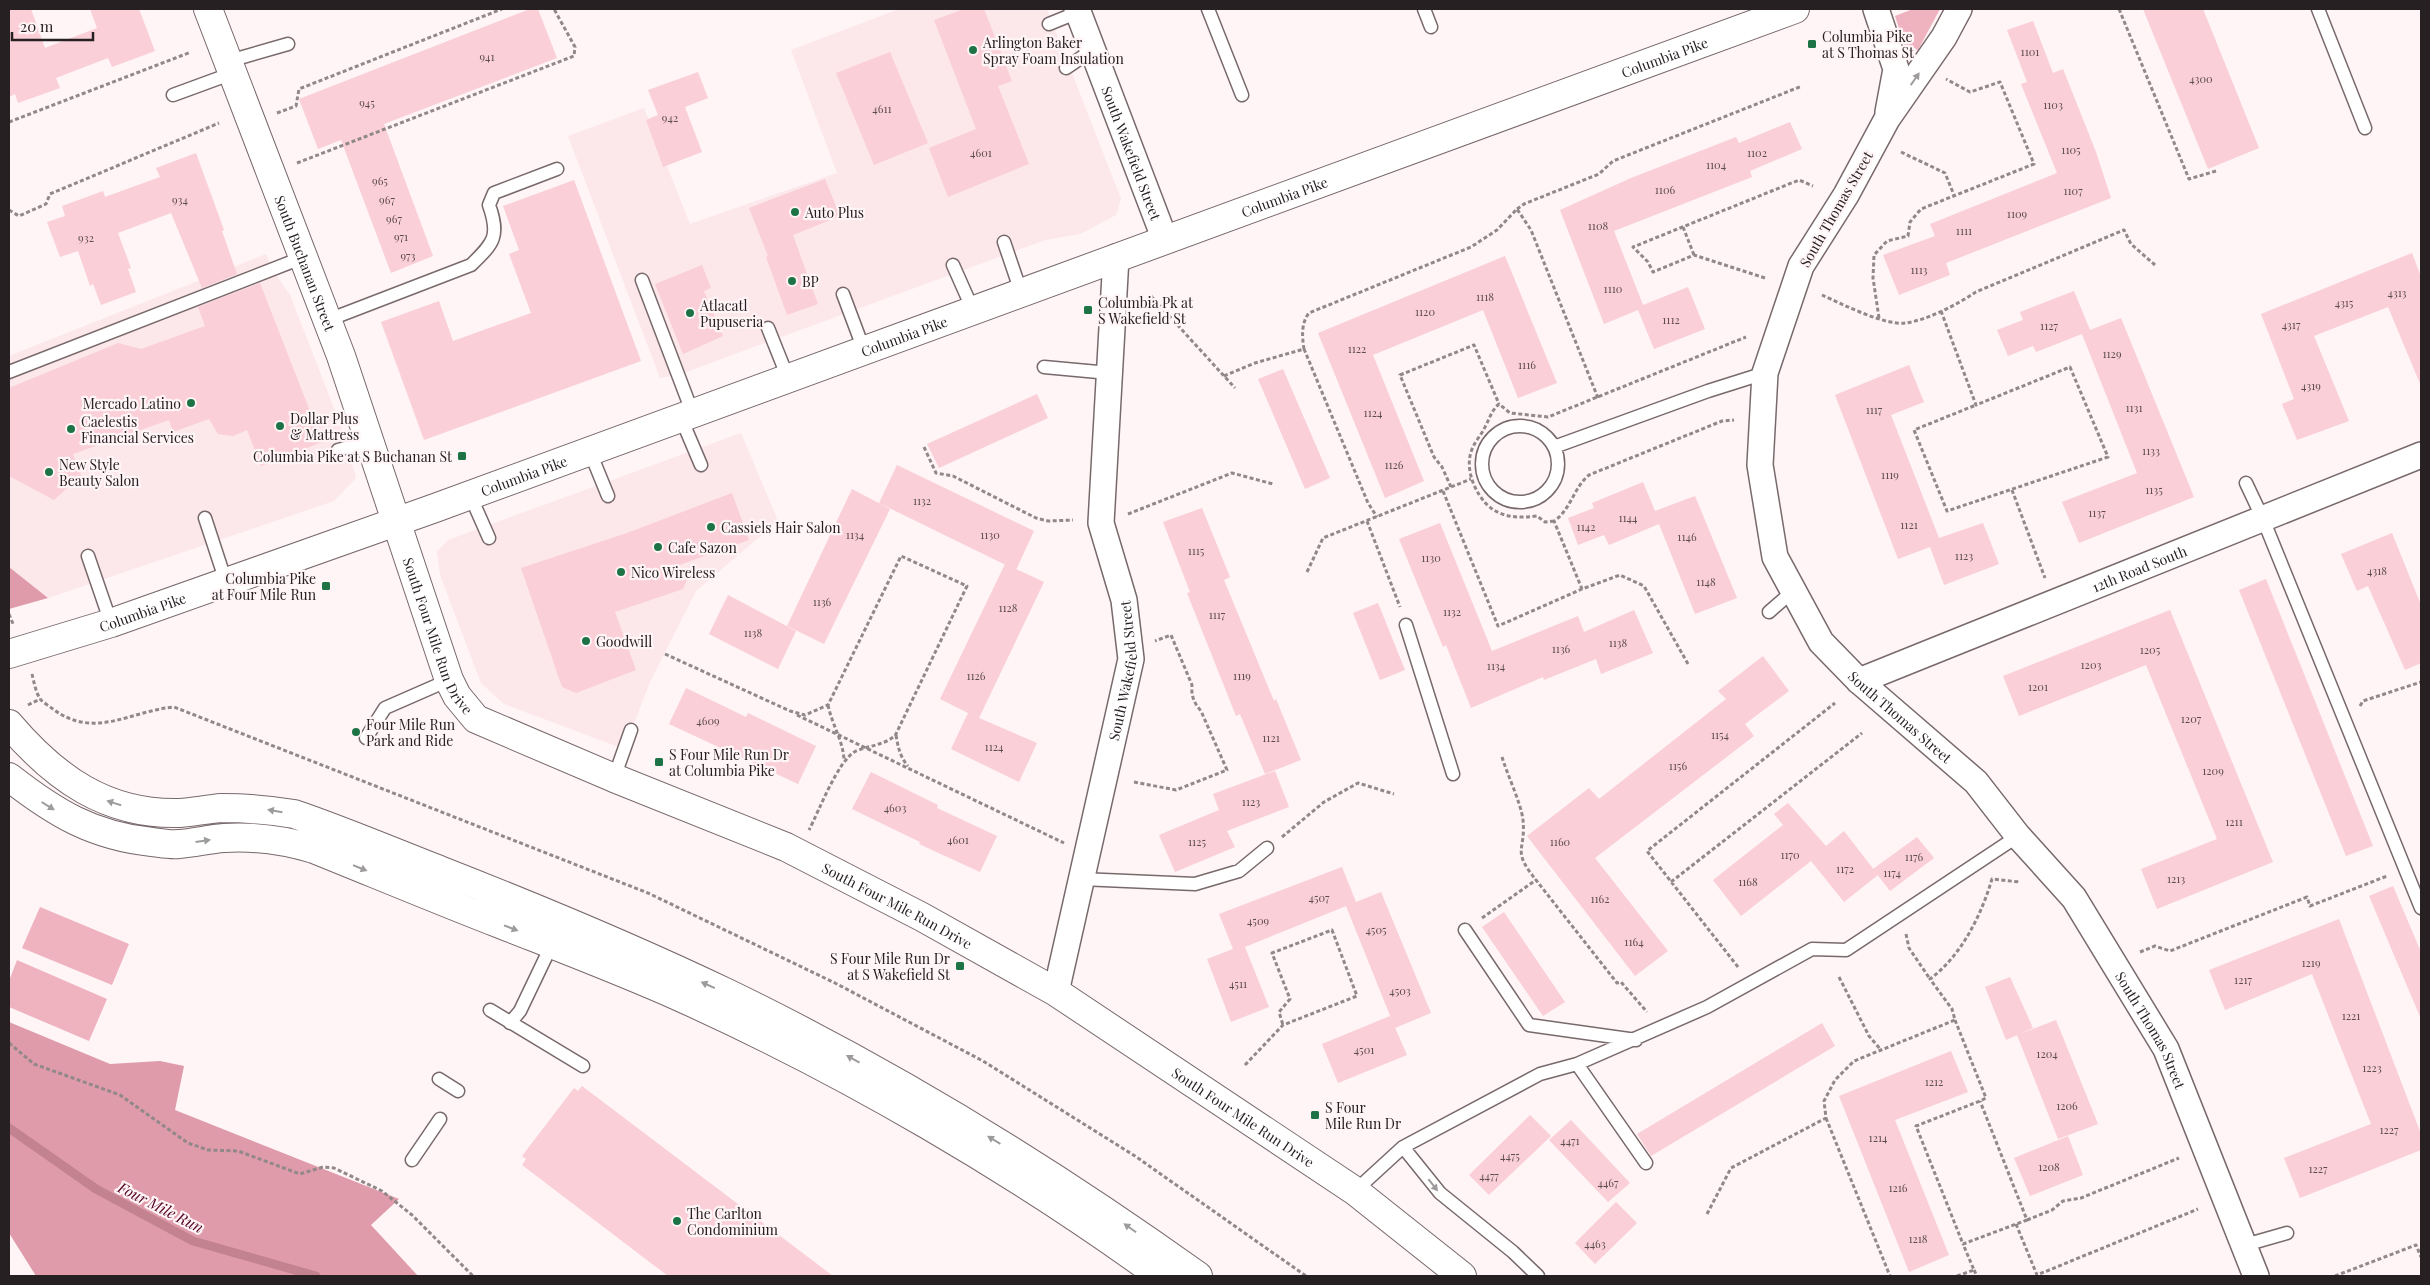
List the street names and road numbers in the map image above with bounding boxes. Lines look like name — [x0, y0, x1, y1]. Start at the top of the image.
street label: Columbia Pike — [1619, 32, 1710, 81]
street label: South Wakefield Street — [1098, 83, 1166, 224]
street label: South Thomas Street — [1795, 147, 1877, 270]
street label: Columbia Pike — [1238, 172, 1330, 221]
street label: South Buchanan Street — [271, 192, 340, 335]
street label: Columbia Pike — [858, 311, 950, 360]
street label: Columbia Pike — [478, 451, 570, 500]
street label: 12th Road South — [2089, 540, 2190, 596]
street label: South Four Mile Run Drive — [399, 555, 477, 718]
street label: Columbia Pike — [97, 588, 188, 636]
street label: South Wakefield Street — [1103, 599, 1141, 742]
street label: South Thomas Street — [1845, 667, 1957, 767]
street label: South Four Mile Run Drive — [819, 858, 976, 953]
street label: South Thomas Street — [2111, 968, 2191, 1092]
street label: South Four Mile Run Drive — [1169, 1063, 1318, 1171]

